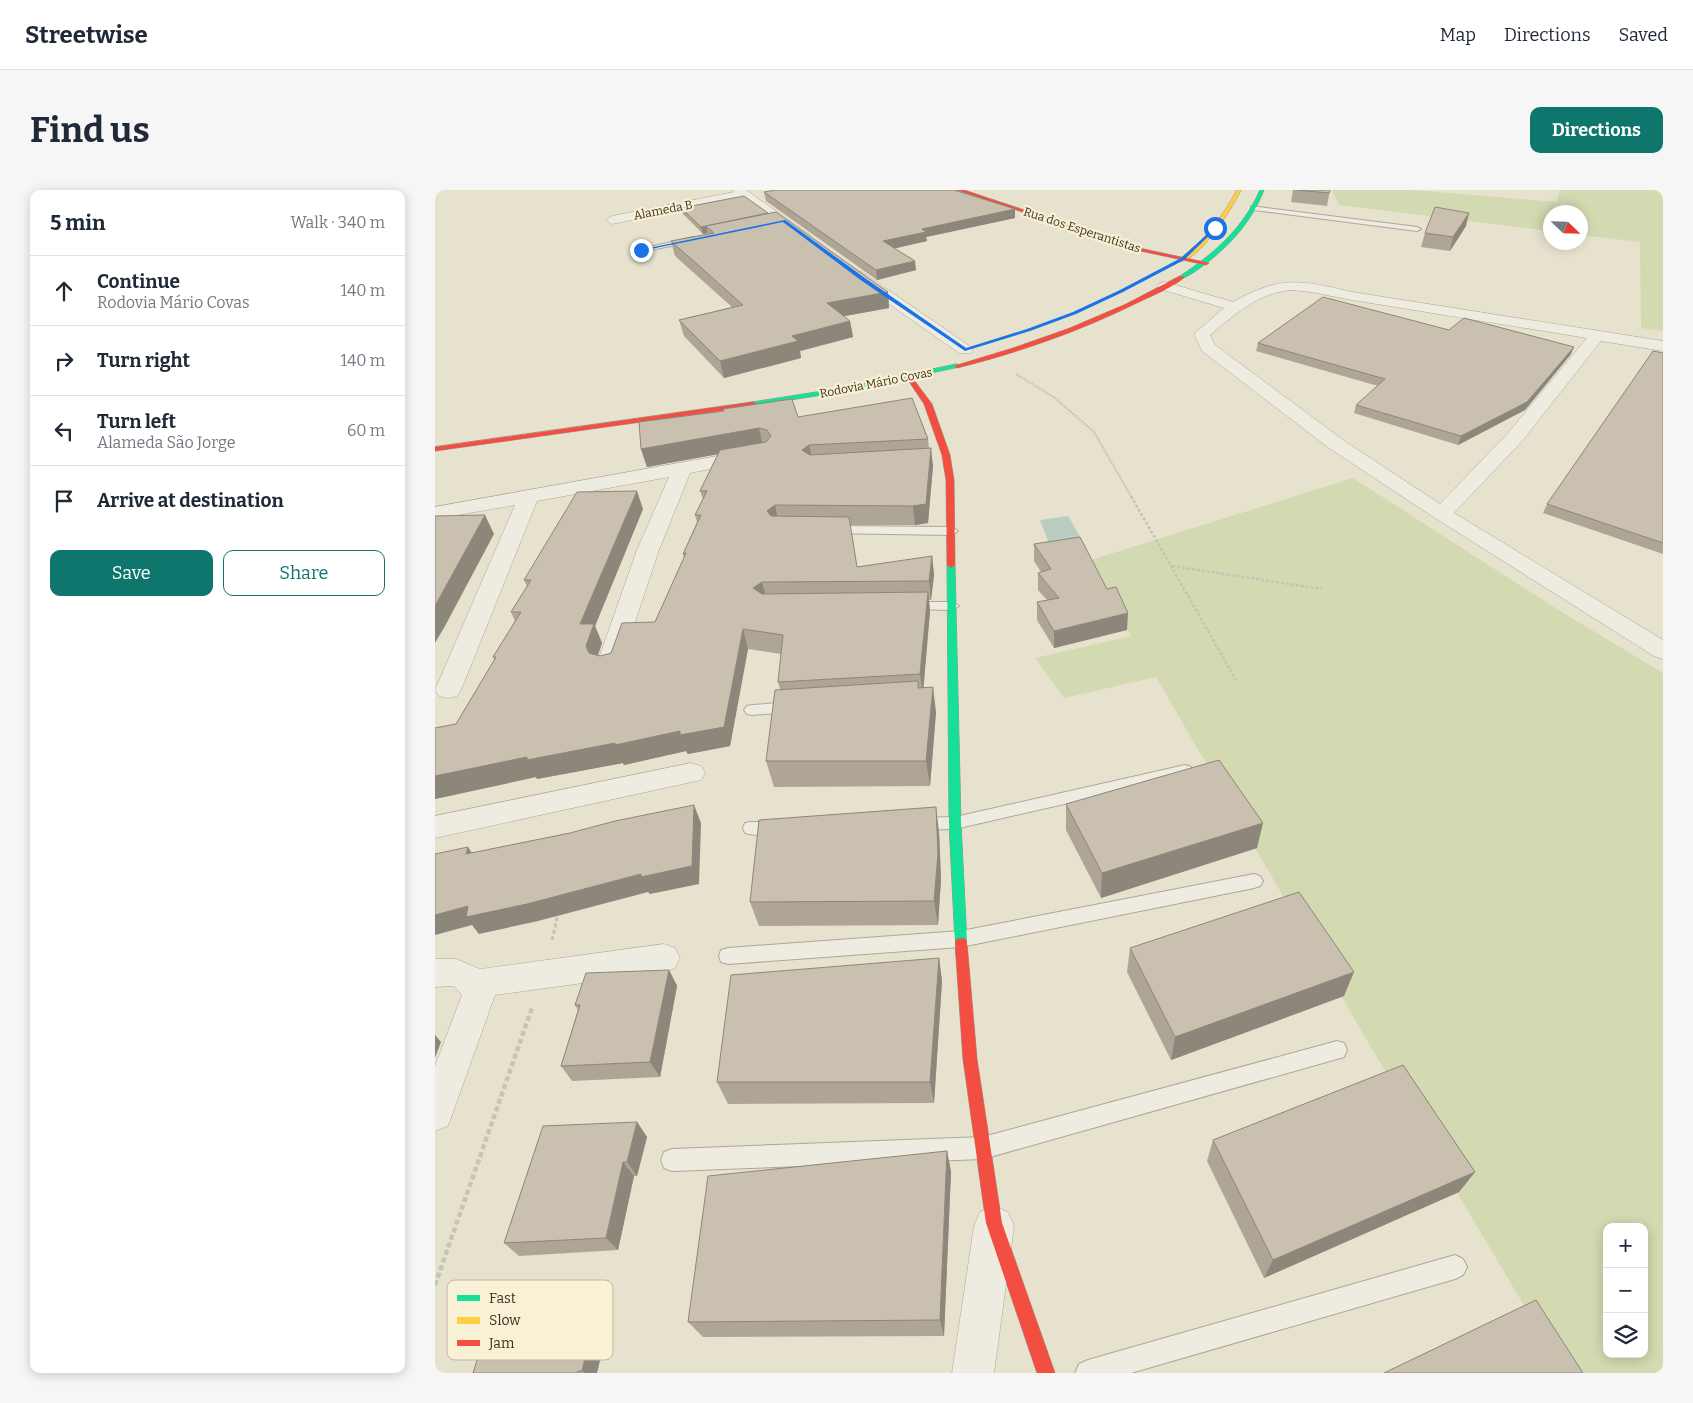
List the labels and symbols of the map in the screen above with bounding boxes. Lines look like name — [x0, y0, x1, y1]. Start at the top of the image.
street label: Alameda B — [632, 197, 694, 223]
street label: Rua dos Esperantistas — [1022, 204, 1143, 256]
north arrow — [1543, 205, 1588, 250]
route start — [1204, 217, 1227, 240]
route end — [630, 239, 653, 262]
street label: Rodovia Mário Covas — [818, 365, 934, 401]
legend — [447, 1280, 613, 1360]
text: Fast — [489, 1290, 516, 1307]
text: Slow — [489, 1312, 521, 1329]
text: Jam — [488, 1335, 515, 1352]

